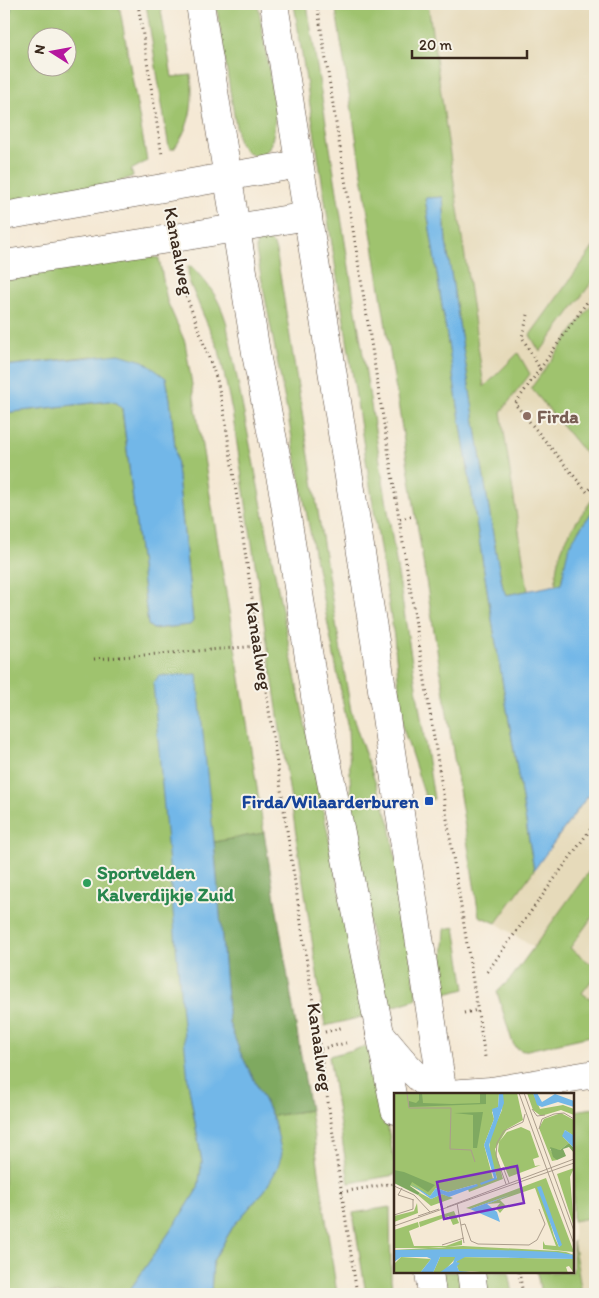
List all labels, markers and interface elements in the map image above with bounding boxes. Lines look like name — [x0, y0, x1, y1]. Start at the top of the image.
north arrow — [28, 28, 78, 78]
scale bar — [412, 28, 526, 60]
text: 20 m — [419, 36, 453, 54]
text: N — [30, 43, 49, 56]
street label: Kanaalweg — [159, 205, 199, 297]
place label: Firda — [537, 405, 579, 428]
marker: Firda — [521, 410, 533, 422]
street label: Kanaalweg — [241, 600, 277, 692]
place label: Firda/Wilaarderburen — [242, 790, 419, 813]
marker: Firda/Wilaarderburen — [423, 795, 435, 807]
place label: Sportvelden Kalverdijkje Zuid — [97, 861, 235, 906]
marker: Sportvelden Kalverdijkje Zuid — [81, 877, 93, 889]
street label: Kanaalweg — [302, 1001, 338, 1093]
inset map — [394, 1093, 574, 1273]

